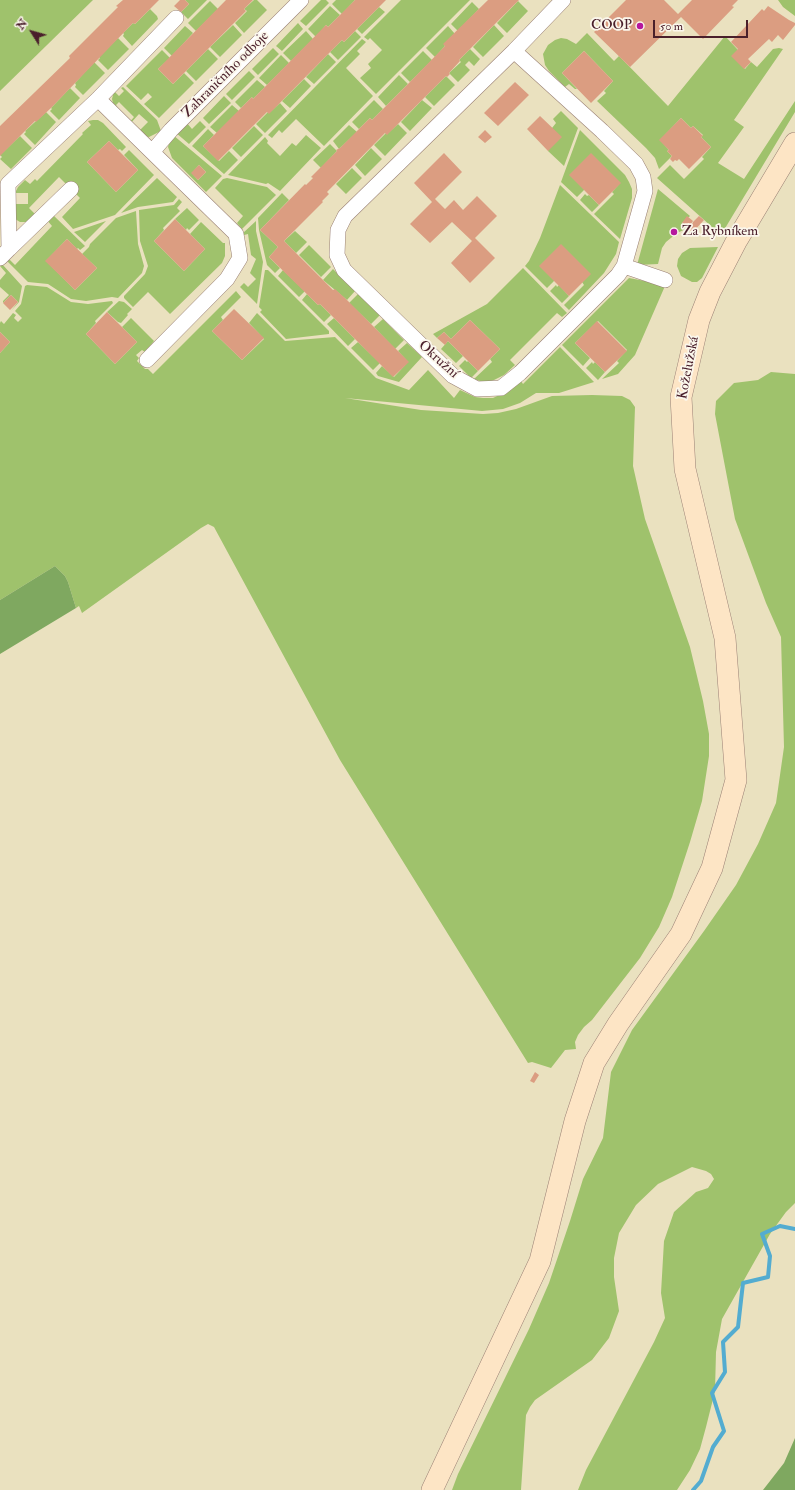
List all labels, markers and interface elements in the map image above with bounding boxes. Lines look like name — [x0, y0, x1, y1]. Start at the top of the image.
north arrow — [12, 12, 52, 52]
scale bar — [655, 12, 750, 38]
text: N — [14, 17, 30, 32]
place label: COOP — [591, 18, 632, 34]
text: 50 m — [660, 19, 683, 34]
marker: COOP — [635, 21, 645, 31]
street label: Zahraničního odboje — [179, 28, 273, 122]
place label: Za Rybníkem — [682, 224, 758, 240]
marker: Za Rybníkem — [669, 227, 679, 237]
street label: Koželužská — [675, 335, 703, 401]
street label: Okružní — [414, 338, 462, 382]

